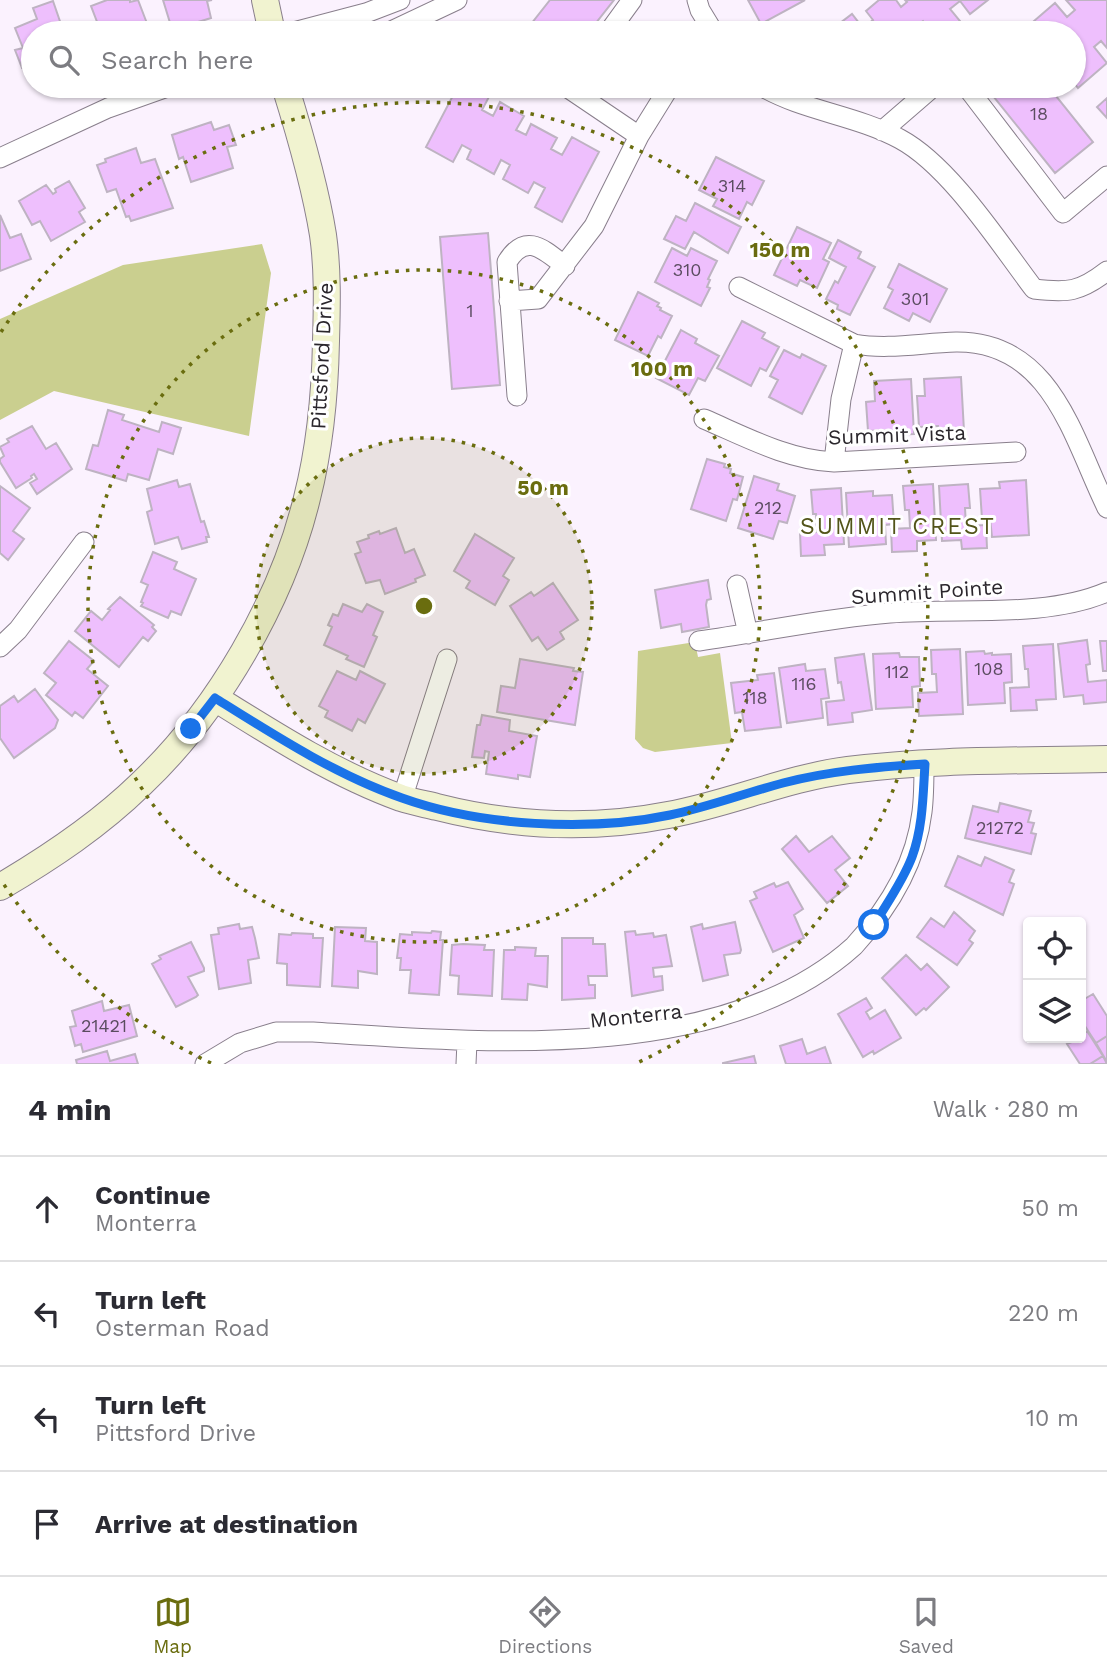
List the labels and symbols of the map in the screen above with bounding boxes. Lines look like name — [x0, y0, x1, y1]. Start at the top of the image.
house number: 18 — [1030, 103, 1048, 124]
house number: 314 — [718, 175, 746, 196]
text: 150 m — [750, 237, 810, 262]
house number: 310 — [673, 259, 701, 280]
street label: Pittsford Drive — [305, 282, 338, 430]
house number: 301 — [901, 288, 929, 309]
house number: 1 — [466, 300, 474, 321]
text: 100 m — [631, 356, 693, 381]
street label: Summit Vista — [828, 420, 967, 449]
text: 50 m — [517, 475, 569, 500]
house number: 212 — [754, 497, 782, 518]
district label: SUMMIT CREST — [800, 513, 996, 540]
street label: Summit Pointe — [850, 574, 1004, 609]
centre of rings — [412, 594, 436, 618]
house number: 108 — [974, 658, 1004, 679]
house number: 112 — [885, 661, 909, 682]
house number: 116 — [792, 673, 816, 694]
house number: 118 — [742, 687, 768, 708]
route end — [175, 713, 206, 744]
house number: 21272 — [976, 817, 1024, 838]
route start — [858, 909, 889, 940]
street label: Monterra — [588, 998, 684, 1033]
house number: 21421 — [81, 1015, 127, 1036]

